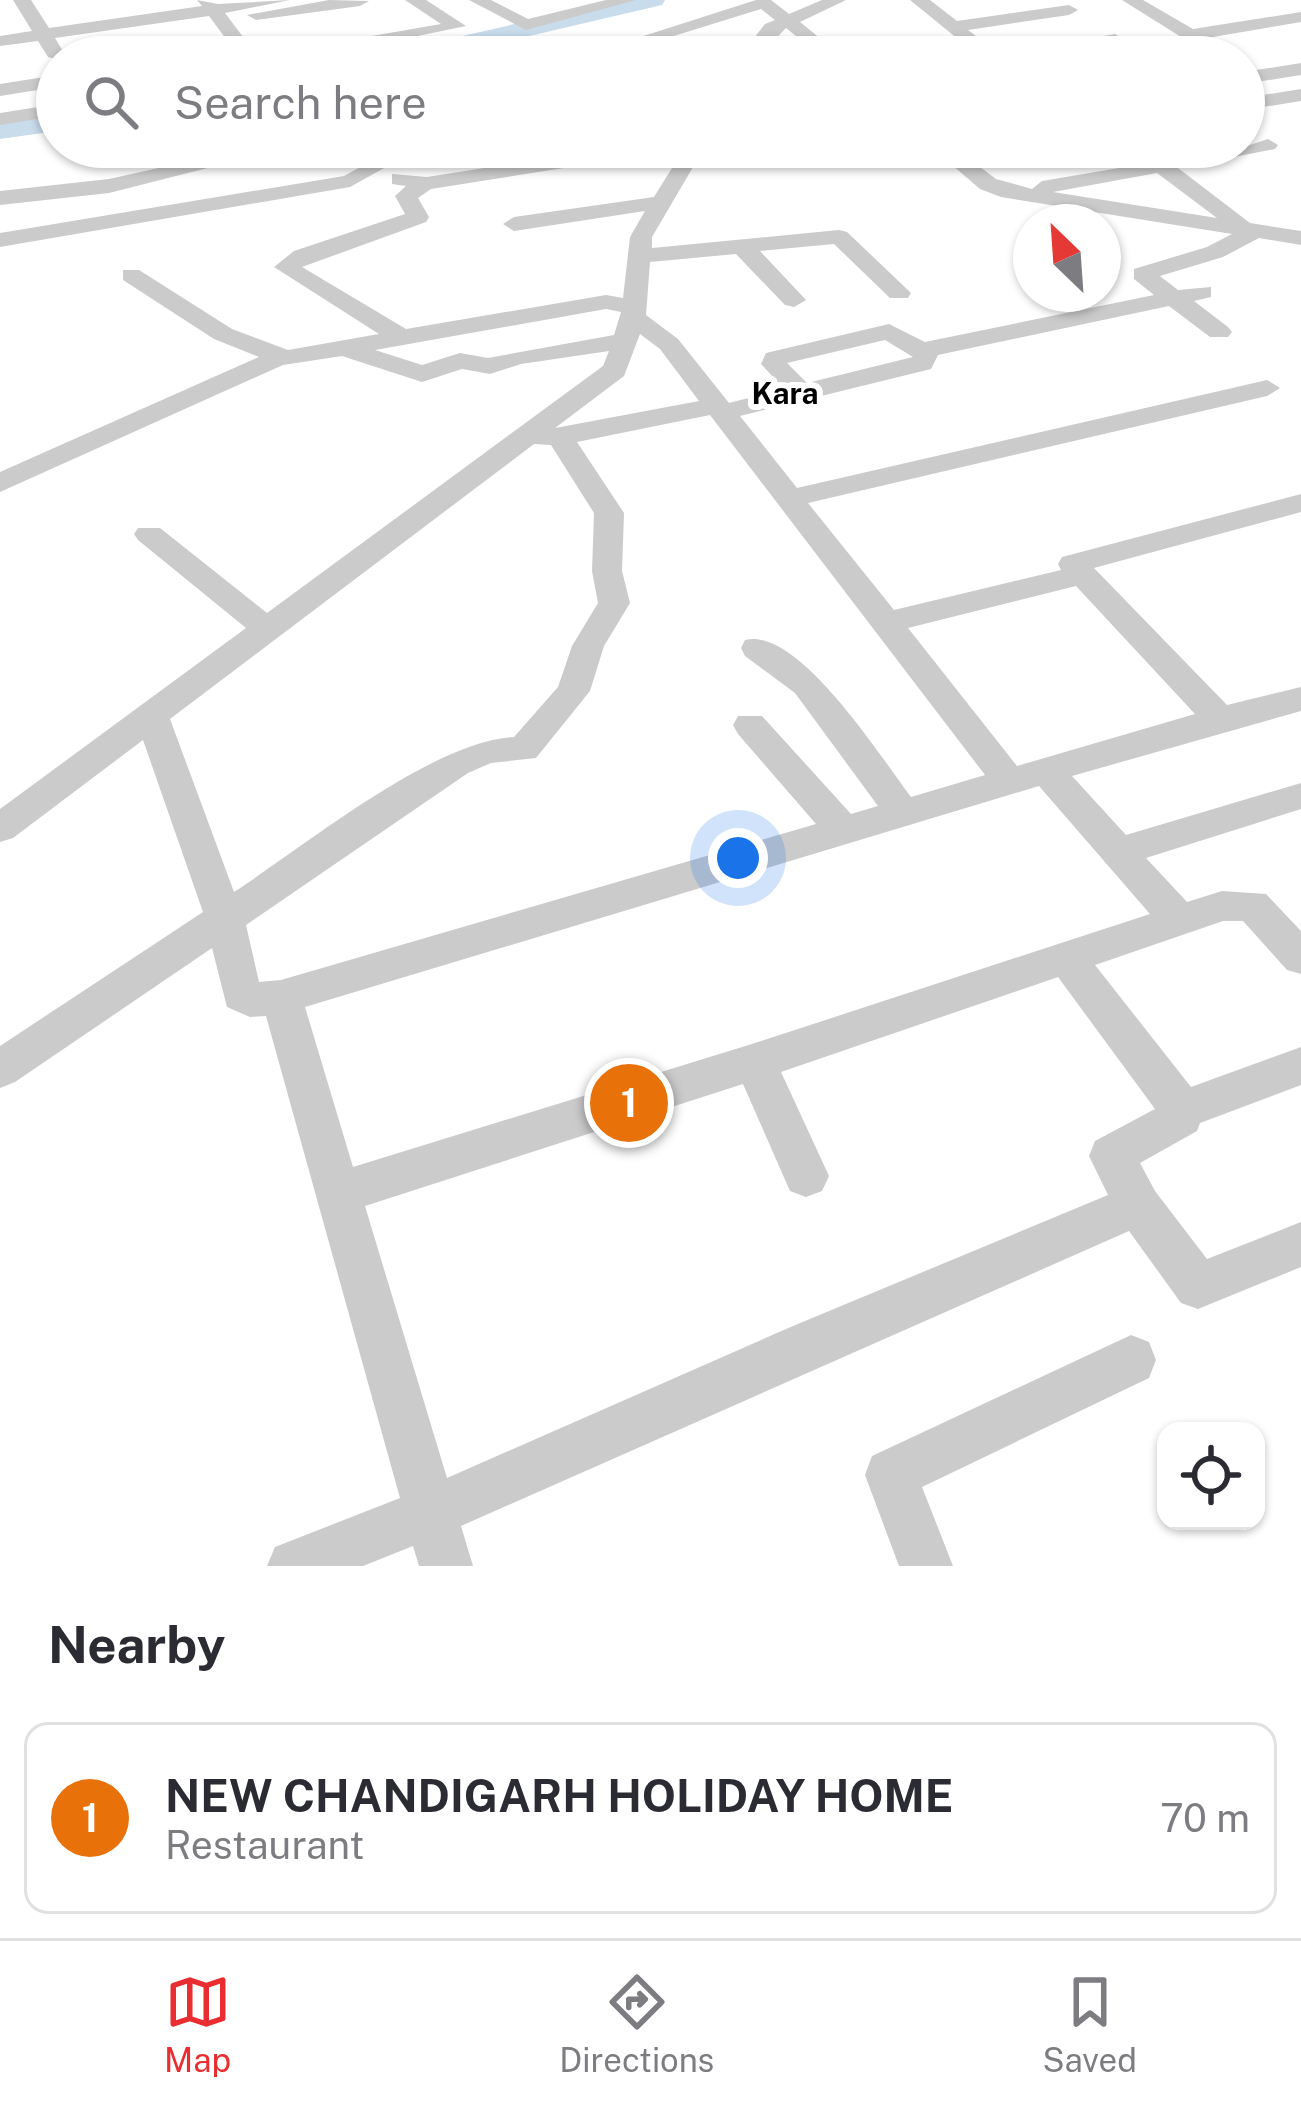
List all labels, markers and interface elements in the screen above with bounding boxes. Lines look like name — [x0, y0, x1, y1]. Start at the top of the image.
search box — [36, 36, 1265, 168]
icon: search — [78, 69, 144, 135]
text: Search here — [174, 76, 427, 129]
north arrow — [1013, 204, 1121, 312]
district label: Kara — [751, 375, 819, 411]
your location — [708, 828, 768, 888]
pin: 1 — [590, 1058, 668, 1148]
map controls — [1157, 1422, 1265, 1530]
button: locate — [1157, 1422, 1265, 1530]
text: Nearby — [48, 1615, 225, 1674]
text: NEW CHANDIGARH HOLIDAY HOME — [165, 1769, 953, 1822]
text: 1 — [82, 1795, 98, 1841]
text: 70 m — [1160, 1795, 1250, 1841]
text: Restaurant — [165, 1822, 364, 1868]
tab: Map — [164, 1969, 231, 2079]
tab: Directions — [559, 1969, 714, 2079]
tab: Saved — [1043, 1969, 1137, 2079]

